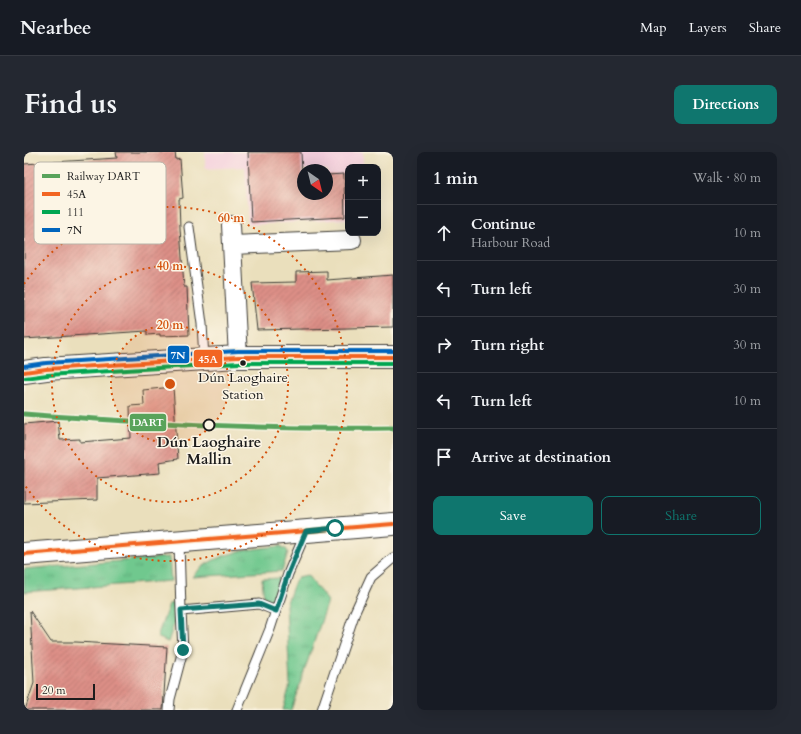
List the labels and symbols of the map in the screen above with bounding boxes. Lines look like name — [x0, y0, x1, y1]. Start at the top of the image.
legend — [34, 162, 166, 244]
north arrow — [297, 164, 333, 200]
text: Railway DART — [67, 169, 140, 184]
text: 45A — [67, 187, 86, 202]
text: 111 — [67, 205, 84, 220]
text: 60 m — [218, 210, 245, 226]
text: 7N — [67, 223, 83, 238]
text: 40 m — [157, 258, 184, 274]
text: 20 m — [157, 317, 184, 333]
line badge: 7N — [167, 345, 190, 364]
text: 7N — [170, 348, 186, 363]
line badge: 45A — [193, 349, 223, 368]
text: 45A — [198, 352, 218, 367]
marker: Dún Laoghaire Station — [238, 358, 248, 368]
place label: Dún Laoghaire Station — [198, 368, 288, 404]
centre of rings — [163, 377, 177, 391]
line badge: DART — [129, 413, 167, 432]
text: DART — [132, 415, 164, 430]
marker: Dún Laoghaire Mallin — [202, 418, 216, 432]
place label: Dún Laoghaire Mallin — [157, 432, 261, 469]
route start — [326, 519, 344, 537]
route end — [174, 641, 192, 659]
scale bar — [36, 682, 95, 701]

